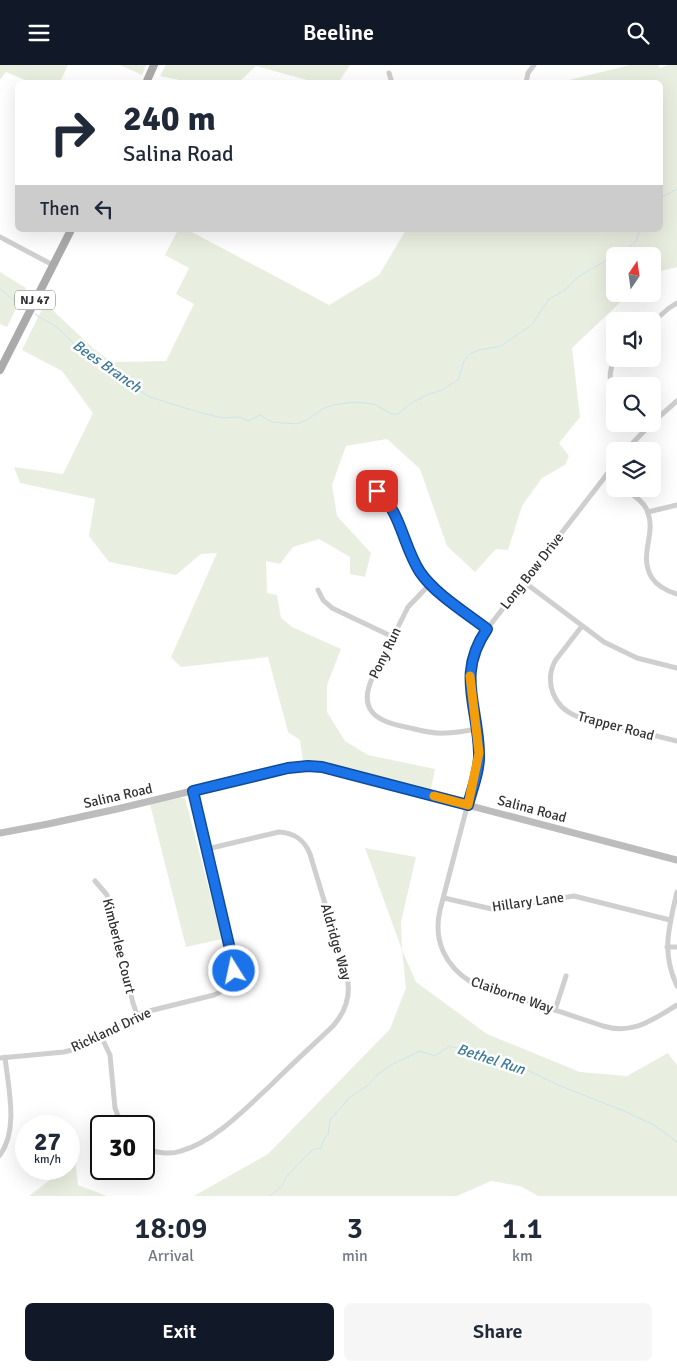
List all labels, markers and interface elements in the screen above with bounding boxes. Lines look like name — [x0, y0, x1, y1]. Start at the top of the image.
icon: menu — [25, 19, 53, 47]
text: Beeline — [303, 19, 374, 46]
icon: search — [624, 19, 652, 47]
text: 240 m — [123, 97, 216, 140]
icon: right — [40, 100, 105, 165]
text: Salina Road — [123, 140, 234, 167]
icon: left — [90, 195, 118, 223]
text: Then — [40, 197, 80, 221]
north arrow — [606, 247, 661, 303]
map controls — [606, 247, 661, 497]
road number: NJ 47 — [15, 291, 55, 309]
button: sound — [606, 312, 661, 367]
water label: Bees Branch — [69, 336, 145, 397]
button: search — [606, 377, 661, 432]
button: layers — [606, 442, 661, 497]
pin — [356, 470, 398, 512]
icon: arrive — [363, 477, 391, 505]
street label: Long Bow Drive — [497, 529, 567, 613]
street label: Pony Run — [365, 624, 405, 682]
street label: Trapper Road — [576, 708, 656, 744]
street label: Salina Road — [82, 780, 154, 812]
street label: Salina Road — [496, 792, 568, 826]
street label: Hillary Lane — [491, 889, 565, 915]
street label: Kimberlee Court — [99, 897, 139, 995]
street label: Aldridge Way — [317, 902, 355, 983]
position arrow — [207, 944, 259, 996]
street label: Claiborne Way — [469, 973, 556, 1017]
street label: Rickland Drive — [68, 1004, 154, 1056]
water label: Bethel Run — [455, 1040, 528, 1079]
speed limit sign: 30 — [90, 1115, 155, 1180]
text: 27 — [34, 1126, 61, 1157]
text: km/h — [34, 1152, 61, 1167]
text: 18:09 — [134, 1210, 208, 1247]
text: 3 — [347, 1210, 363, 1247]
text: 1.1 — [502, 1210, 543, 1247]
text: Arrival — [148, 1246, 194, 1266]
text: min — [342, 1246, 368, 1266]
text: km — [512, 1246, 533, 1266]
button: Exit — [25, 1303, 334, 1361]
button: Share — [344, 1303, 652, 1361]

